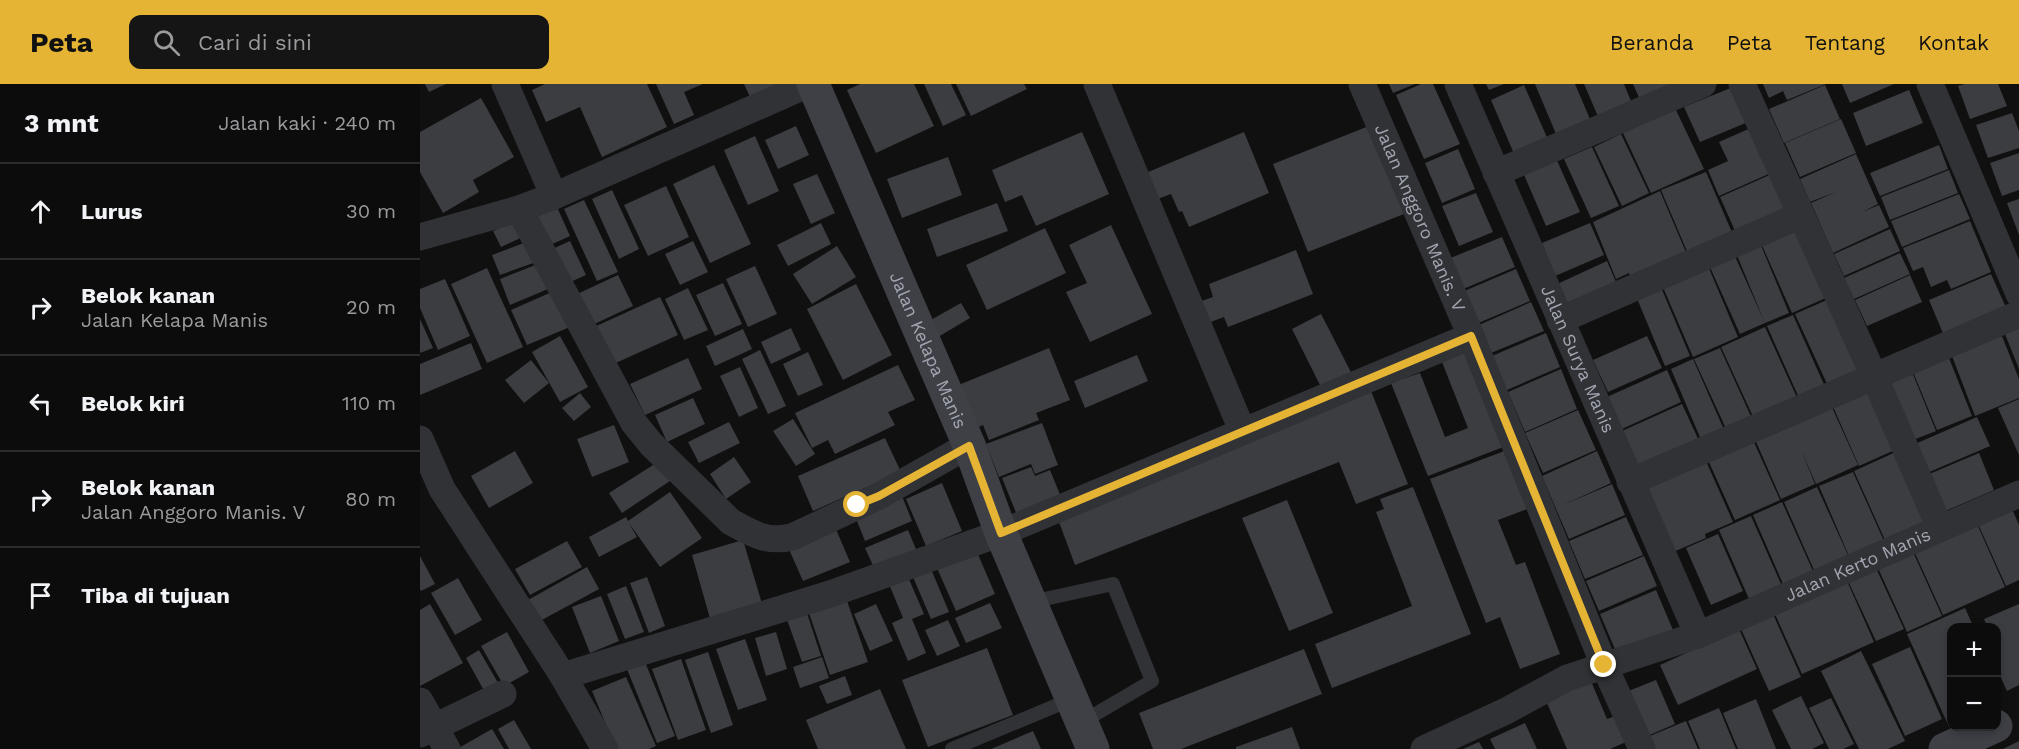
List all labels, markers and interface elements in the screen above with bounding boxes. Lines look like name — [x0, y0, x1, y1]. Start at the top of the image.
search box — [129, 15, 549, 69]
text: Peta — [30, 26, 93, 59]
icon: search — [150, 26, 183, 59]
text: Cari di sini — [198, 30, 312, 55]
text: Beranda — [1610, 30, 1694, 55]
text: Peta — [1727, 30, 1772, 55]
text: Tentang — [1805, 30, 1885, 55]
text: Kontak — [1918, 30, 1989, 55]
text: 3 mnt — [24, 108, 99, 138]
text: Jalan kaki · 240 m — [218, 111, 396, 135]
street label: Jalan Anggoro Manis. V — [1371, 121, 1470, 315]
icon: ahead — [24, 195, 57, 228]
text: Lurus — [81, 199, 143, 224]
text: 30 m — [346, 199, 396, 223]
street label: Jalan Kelapa Manis — [885, 269, 972, 431]
street label: Jalan Surya Manis — [1537, 282, 1620, 436]
text: Belok kanan — [81, 283, 215, 308]
icon: right — [24, 291, 57, 324]
text: 20 m — [346, 295, 396, 319]
text: Jalan Kelapa Manis — [81, 308, 268, 332]
icon: left — [24, 387, 57, 420]
text: Belok kiri — [81, 391, 185, 416]
text: 110 m — [342, 391, 396, 415]
text: Belok kanan — [81, 475, 215, 500]
icon: right — [24, 483, 57, 516]
text: 80 m — [345, 487, 396, 511]
route start — [843, 491, 869, 517]
text: Jalan Anggoro Manis. V — [81, 500, 306, 524]
street label: Jalan Kerto Manis — [1781, 523, 1933, 606]
icon: arrive — [24, 579, 57, 612]
text: Tiba di tujuan — [81, 583, 230, 608]
map controls — [1947, 623, 2001, 731]
button: + — [1947, 623, 2001, 677]
route end — [1590, 651, 1616, 677]
button: − — [1947, 677, 2001, 731]

